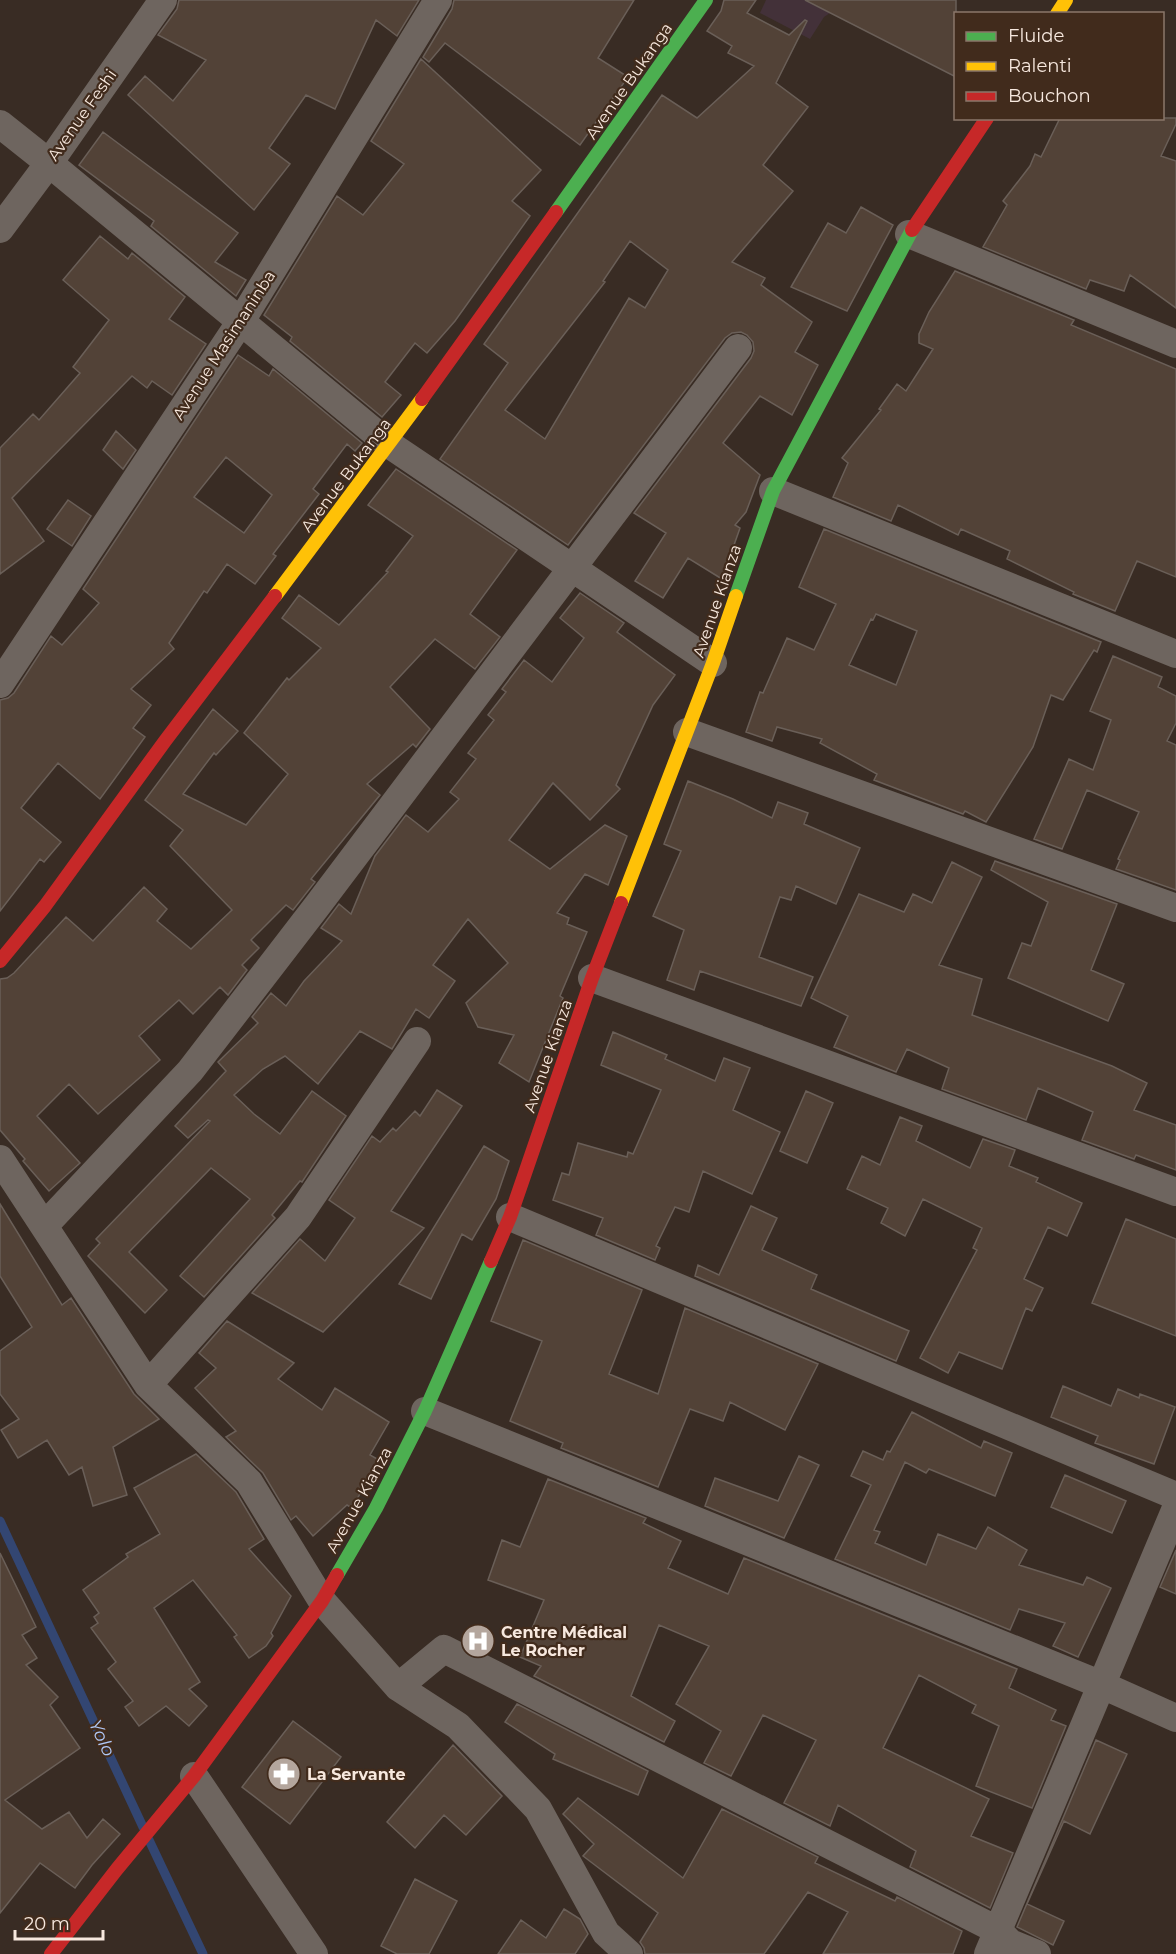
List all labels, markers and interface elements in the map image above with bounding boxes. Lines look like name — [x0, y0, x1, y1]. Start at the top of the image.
legend — [954, 12, 1164, 120]
street label: Avenue Bukanga — [582, 19, 676, 143]
text: Fluide — [1008, 25, 1064, 47]
text: Ralenti — [1008, 55, 1072, 77]
street label: Avenue Feshi — [44, 66, 120, 164]
text: Bouchon — [1008, 85, 1091, 107]
street label: Avenue Masimaninba — [169, 267, 279, 423]
street label: Avenue Bukanga — [297, 414, 395, 536]
street label: Avenue Kianza — [689, 542, 745, 660]
street label: Avenue Kianza — [520, 997, 576, 1115]
street label: Avenue Kianza — [322, 1444, 396, 1556]
hospital icon: Centre Médical Le Rocher — [460, 1623, 496, 1659]
place label: Centre Médical Le Rocher — [501, 1623, 627, 1660]
water label: Yolo — [84, 1716, 120, 1760]
pharmacy icon: La Servante — [266, 1756, 302, 1792]
place label: La Servante — [307, 1765, 406, 1784]
scale bar — [15, 1903, 104, 1941]
text: 20 m — [24, 1913, 70, 1935]

